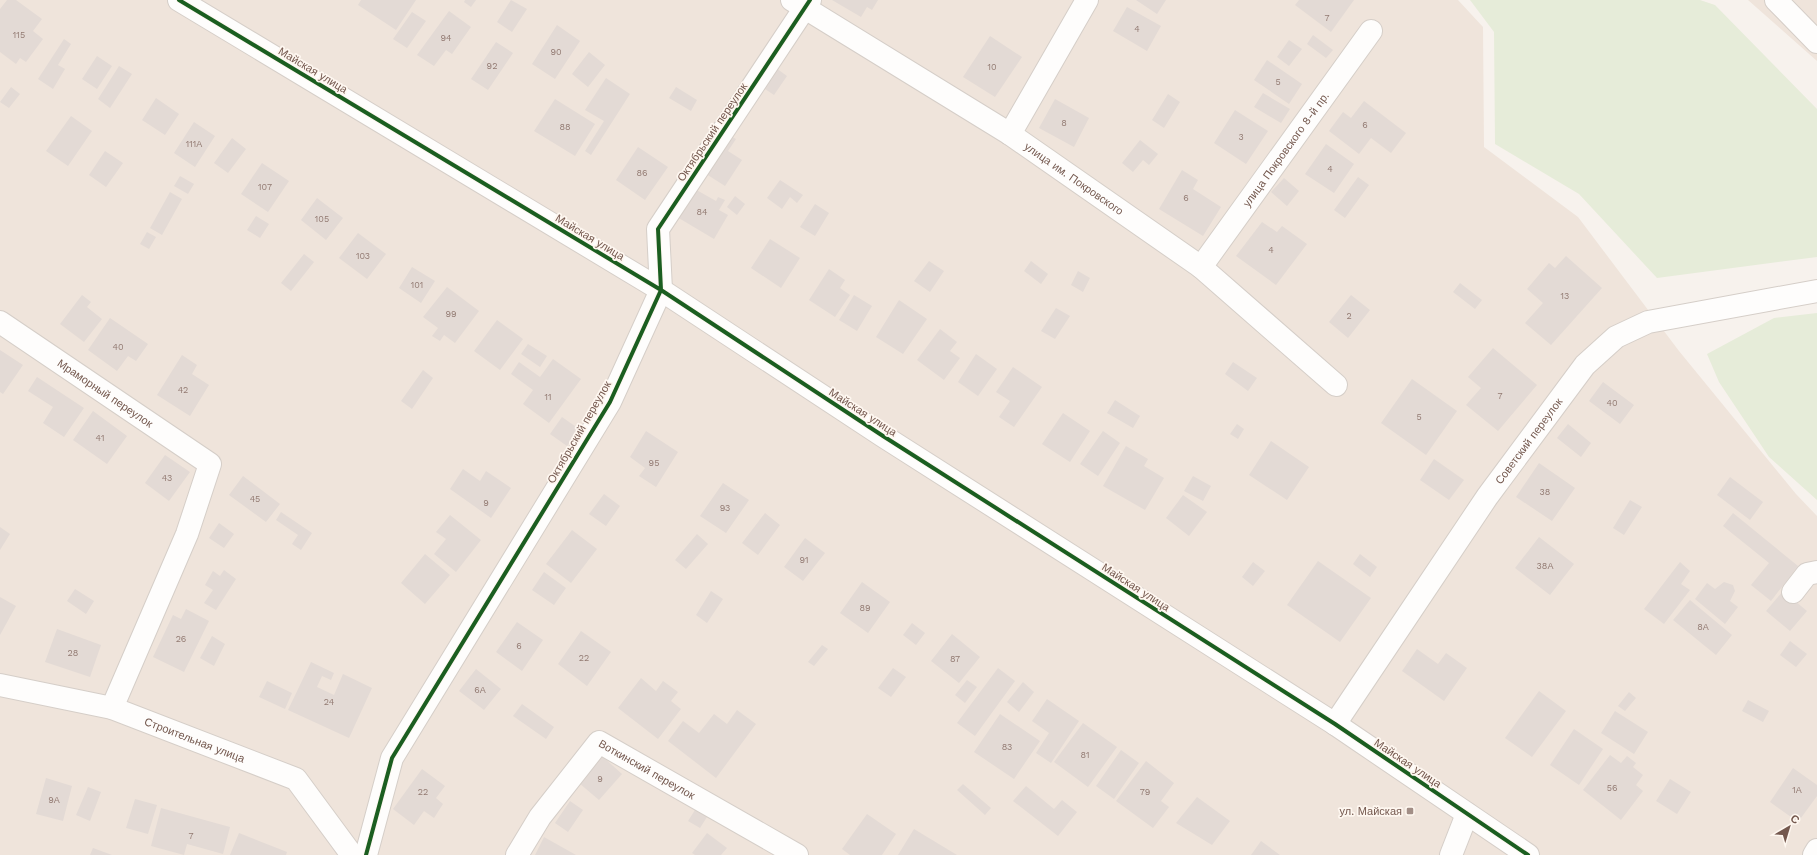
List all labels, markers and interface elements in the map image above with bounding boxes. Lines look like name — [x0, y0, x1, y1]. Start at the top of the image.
house number: 7 — [1324, 13, 1330, 23]
house number: 4 — [1134, 24, 1140, 34]
house number: 115 — [13, 30, 25, 40]
house number: 94 — [440, 33, 452, 43]
street label: Майская улица — [276, 45, 350, 97]
house number: 90 — [550, 47, 562, 57]
house number: 92 — [487, 61, 497, 71]
house number: 10 — [987, 62, 997, 72]
house number: 5 — [1275, 77, 1281, 87]
street label: Октябрьский переулок — [675, 80, 750, 184]
street label: улица Покровского 8-й пр. — [1240, 90, 1332, 210]
house number: 8 — [1061, 118, 1067, 128]
house number: 6 — [1362, 120, 1368, 130]
house number: 88 — [559, 122, 571, 132]
house number: 3 — [1238, 132, 1244, 142]
house number: 111А — [186, 139, 202, 149]
street label: улица им. Покровского — [1022, 140, 1126, 218]
house number: 4 — [1327, 164, 1333, 174]
house number: 86 — [636, 168, 648, 178]
house number: 107 — [258, 182, 272, 192]
house number: 6 — [1183, 193, 1189, 203]
house number: 84 — [696, 207, 708, 217]
street label: Майская улица — [553, 212, 627, 264]
house number: 105 — [315, 214, 329, 224]
house number: 4 — [1268, 245, 1274, 255]
house number: 103 — [356, 251, 370, 261]
house number: 101 — [411, 280, 423, 290]
house number: 13 — [1561, 291, 1569, 301]
house number: 99 — [445, 309, 457, 319]
house number: 2 — [1346, 311, 1352, 321]
house number: 40 — [112, 342, 124, 352]
street label: Мраморный переулок — [55, 357, 155, 430]
street label: Октябрьский переулок — [545, 379, 614, 486]
house number: 42 — [178, 385, 188, 395]
street label: Майская улица — [826, 386, 900, 440]
house number: 7 — [1497, 391, 1503, 401]
house number: 11 — [544, 392, 552, 402]
street label: Советский переулок — [1493, 396, 1565, 487]
house number: 40 — [1606, 398, 1618, 408]
house number: 5 — [1416, 412, 1422, 422]
house number: 41 — [96, 433, 104, 443]
house number: 95 — [649, 458, 659, 468]
house number: 43 — [162, 473, 172, 483]
house number: 38 — [1540, 487, 1550, 497]
house number: 45 — [250, 494, 260, 504]
house number: 9 — [483, 498, 489, 508]
house number: 93 — [720, 503, 730, 513]
house number: 91 — [799, 555, 809, 565]
street label: Майская улица — [1099, 561, 1173, 615]
house number: 38А — [1537, 561, 1553, 571]
house number: 89 — [859, 603, 871, 613]
house number: 8А — [1697, 622, 1709, 632]
house number: 26 — [176, 634, 186, 644]
house number: 6 — [516, 641, 522, 651]
house number: 28 — [68, 648, 78, 658]
house number: 22 — [579, 653, 589, 663]
house number: 87 — [950, 654, 960, 664]
house number: 6А — [474, 685, 486, 695]
house number: 24 — [324, 697, 335, 707]
street label: Строительная улица — [143, 715, 247, 766]
street label: Майская улица — [1372, 736, 1444, 791]
street label: Воткинский переулок — [596, 737, 697, 802]
house number: 83 — [1002, 742, 1012, 752]
house number: 81 — [1080, 750, 1090, 760]
house number: 9 — [597, 774, 603, 784]
house number: 56 — [1607, 783, 1617, 793]
house number: 1А — [1792, 785, 1802, 795]
house number: 22 — [418, 787, 428, 797]
house number: 79 — [1140, 787, 1150, 797]
house number: 9А — [48, 795, 60, 805]
place label: ул. Майская — [1339, 805, 1402, 818]
marker: ул. Майская — [1405, 806, 1415, 816]
north arrow — [1769, 807, 1809, 847]
text: С — [1788, 812, 1802, 827]
house number: 7 — [188, 831, 194, 841]

